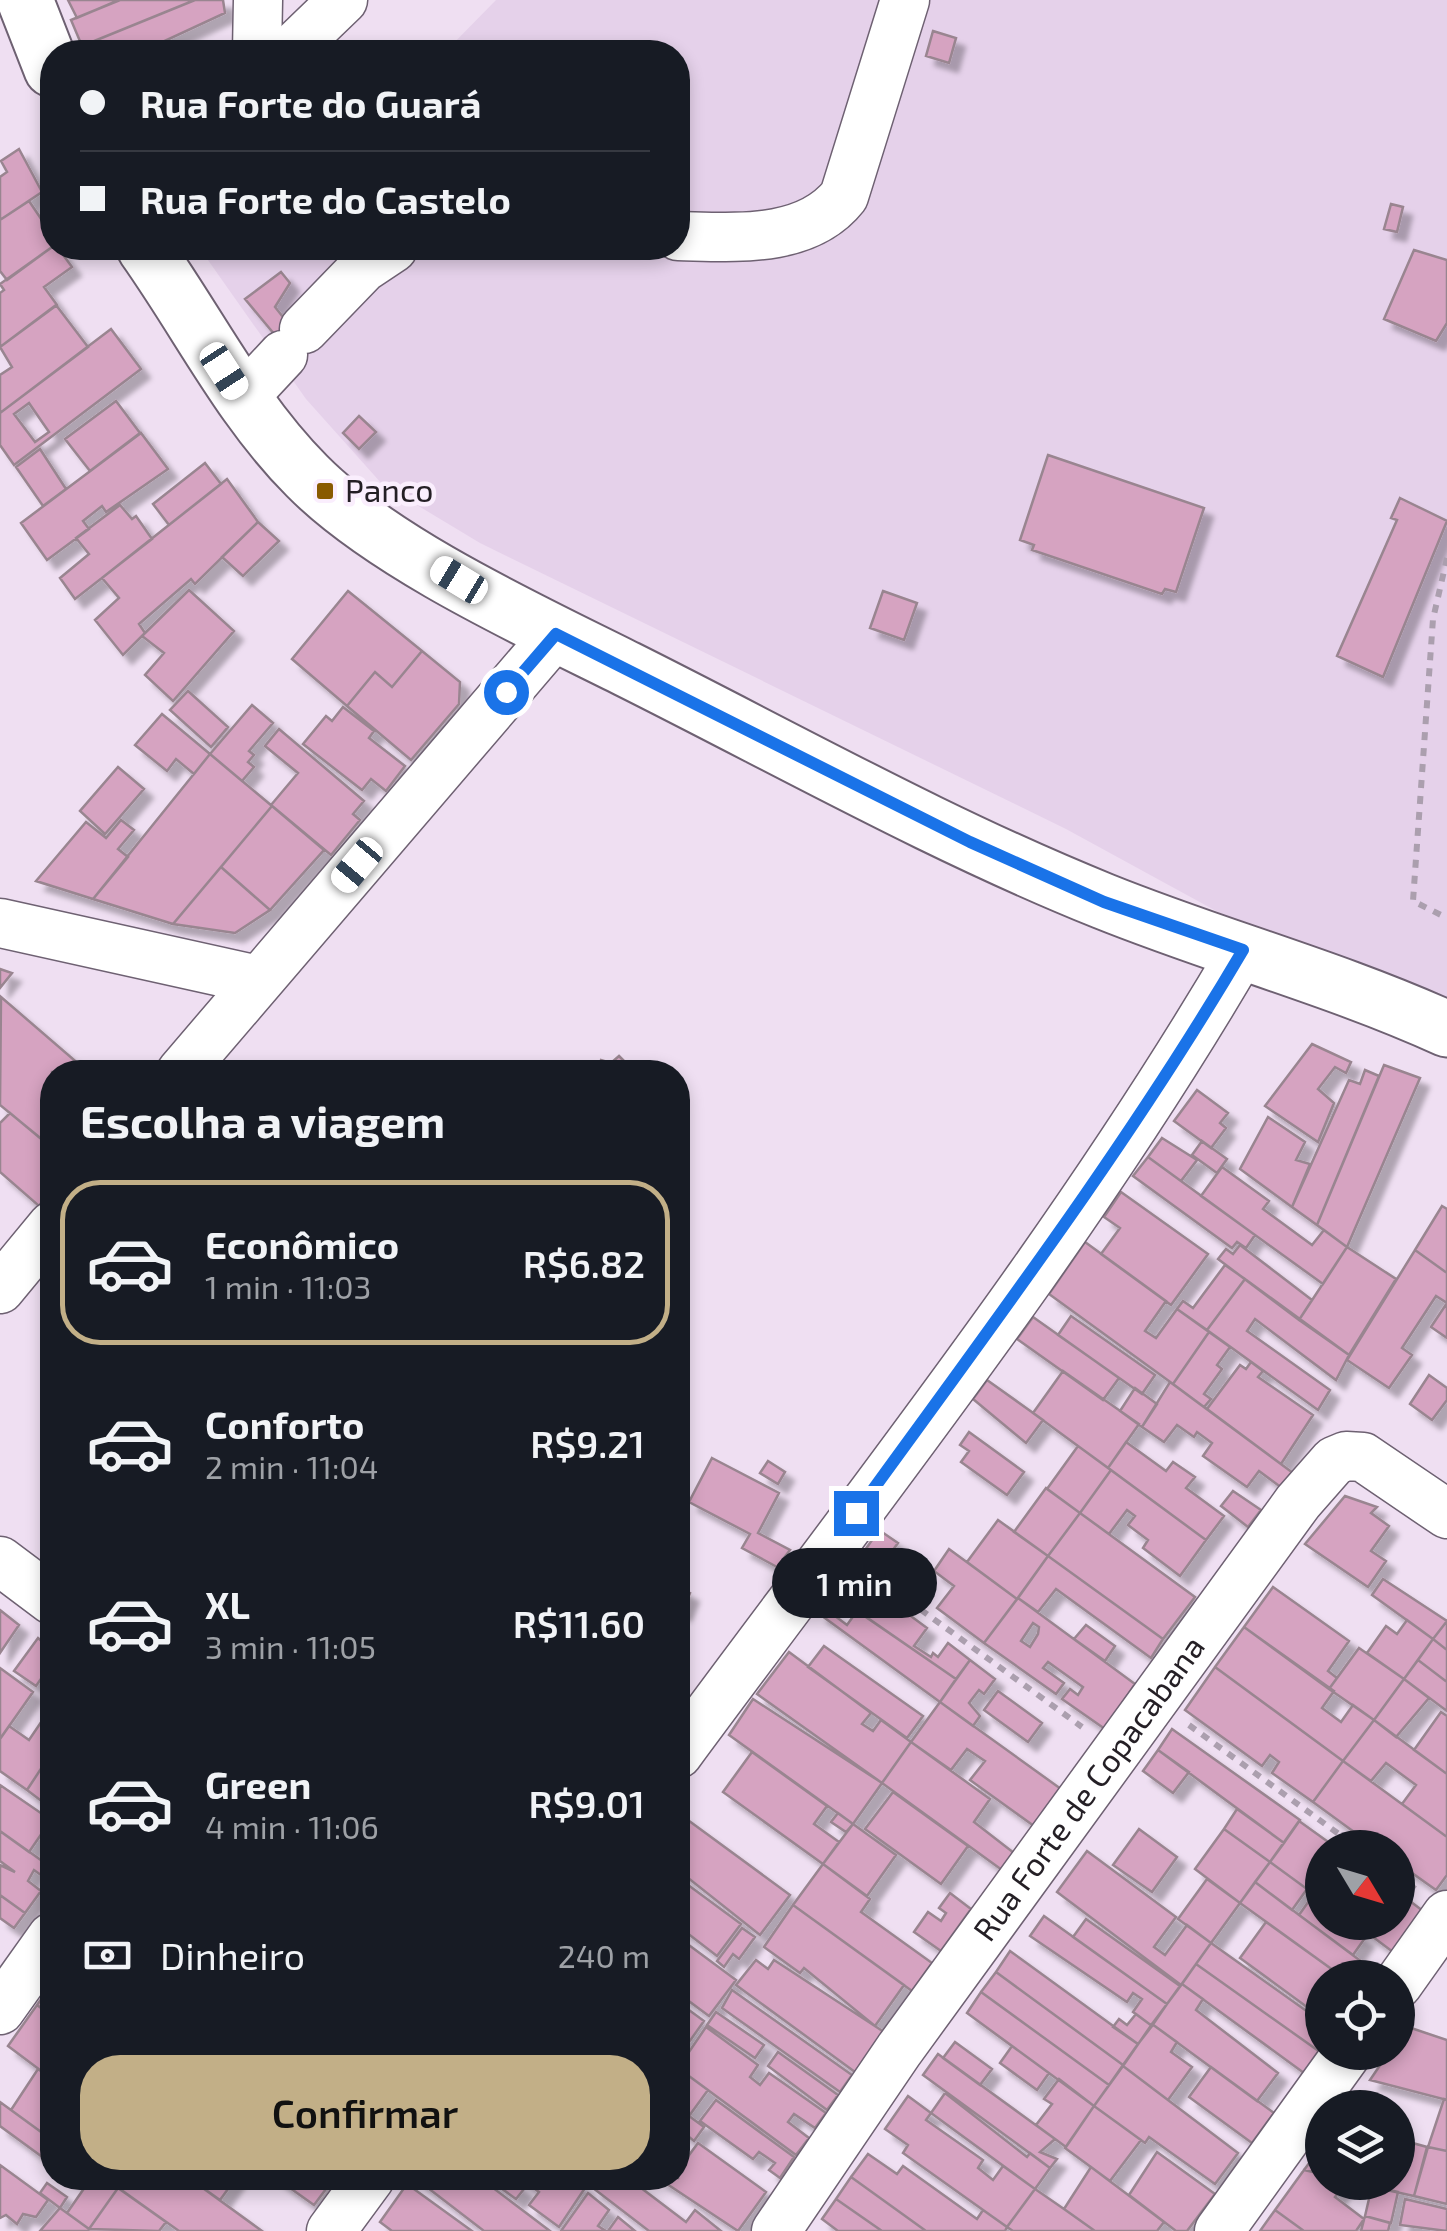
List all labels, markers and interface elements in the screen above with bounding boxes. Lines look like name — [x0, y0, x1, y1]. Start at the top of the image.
text: Rua Forte do Guará — [140, 80, 481, 126]
text: Rua Forte do Castelo — [140, 176, 511, 222]
car — [195, 338, 253, 404]
place label: Panco — [345, 470, 433, 508]
marker: Panco — [314, 480, 336, 502]
car — [426, 552, 492, 608]
route start — [484, 670, 529, 715]
car — [326, 832, 388, 898]
text: Escolha a viagem — [80, 1093, 445, 1147]
icon: car — [85, 1218, 175, 1308]
text: Econômico — [205, 1221, 399, 1267]
text: R$6.82 — [523, 1240, 645, 1286]
text: 1 min · 11:03 — [205, 1267, 371, 1305]
icon: car — [85, 1398, 175, 1488]
text: Conforto — [205, 1401, 364, 1447]
text: R$9.21 — [530, 1420, 645, 1466]
text: 2 min · 11:04 — [205, 1447, 379, 1485]
route end — [834, 1491, 879, 1536]
callout: 1 min — [774, 1548, 938, 1618]
text: 1 min — [817, 1564, 892, 1602]
icon: car — [85, 1578, 175, 1668]
text: XL — [205, 1581, 250, 1627]
text: R$11.60 — [513, 1600, 645, 1646]
text: 3 min · 11:05 — [205, 1627, 376, 1665]
street label: Rua Forte de Copacabana — [964, 1628, 1211, 1947]
icon: car — [85, 1758, 175, 1848]
text: Green — [205, 1761, 311, 1807]
text: R$9.01 — [529, 1780, 645, 1826]
text: 4 min · 11:06 — [205, 1807, 379, 1845]
north arrow — [1305, 1830, 1415, 1940]
map controls — [1305, 1830, 1415, 2200]
icon: cash — [80, 1928, 135, 1983]
text: Dinheiro — [160, 1932, 305, 1978]
text: 240 m — [558, 1936, 650, 1974]
button: locate — [1305, 1960, 1415, 2070]
button: Confirmar — [80, 2055, 650, 2170]
button: layers — [1305, 2090, 1415, 2200]

